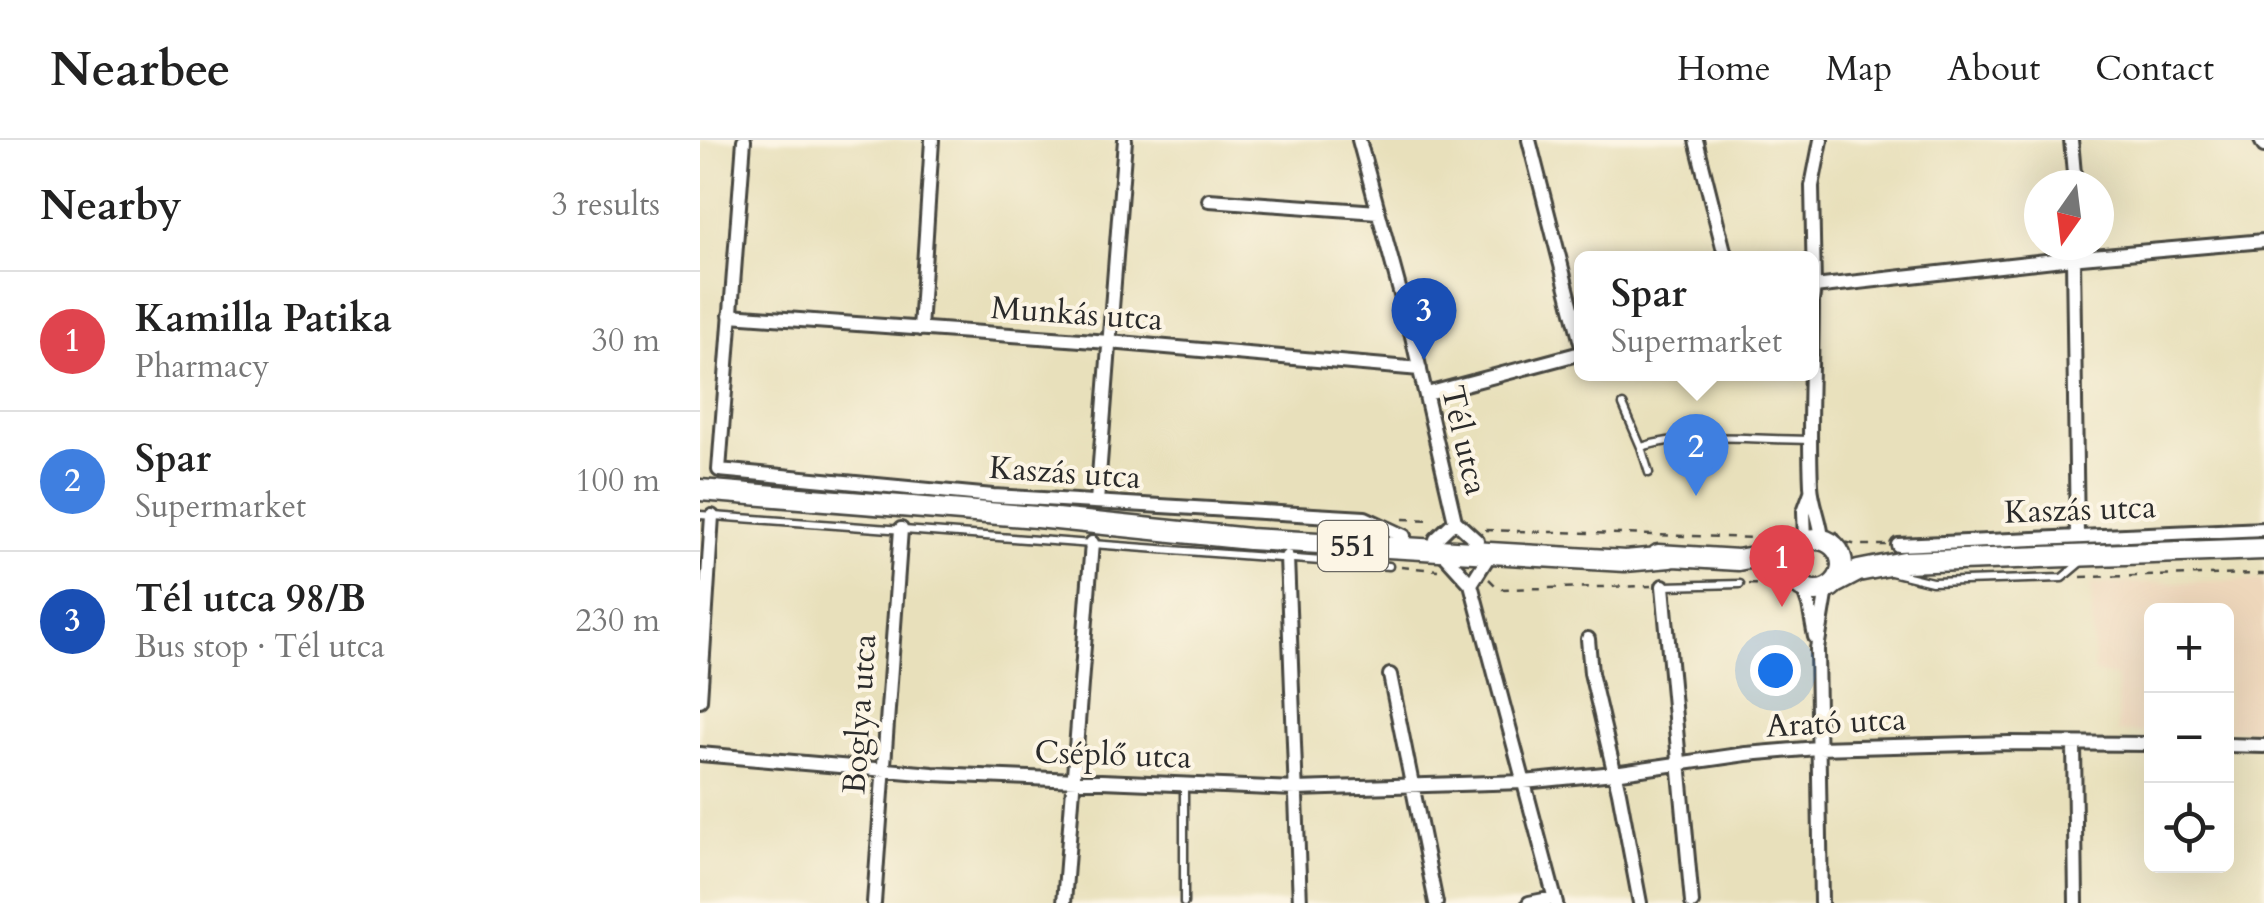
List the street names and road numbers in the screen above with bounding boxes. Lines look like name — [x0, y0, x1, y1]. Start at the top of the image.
street label: Munkás utca — [989, 286, 1165, 342]
street label: Tél utca — [1430, 381, 1498, 499]
street label: Kaszás utca — [988, 446, 1142, 500]
street label: Kaszás utca — [2003, 485, 2157, 535]
road number: 551 — [1318, 521, 1388, 571]
street label: Boglya utca — [832, 632, 888, 796]
street label: Arató utca — [1765, 697, 1907, 749]
street label: Cséplő utca — [1034, 730, 1192, 780]

